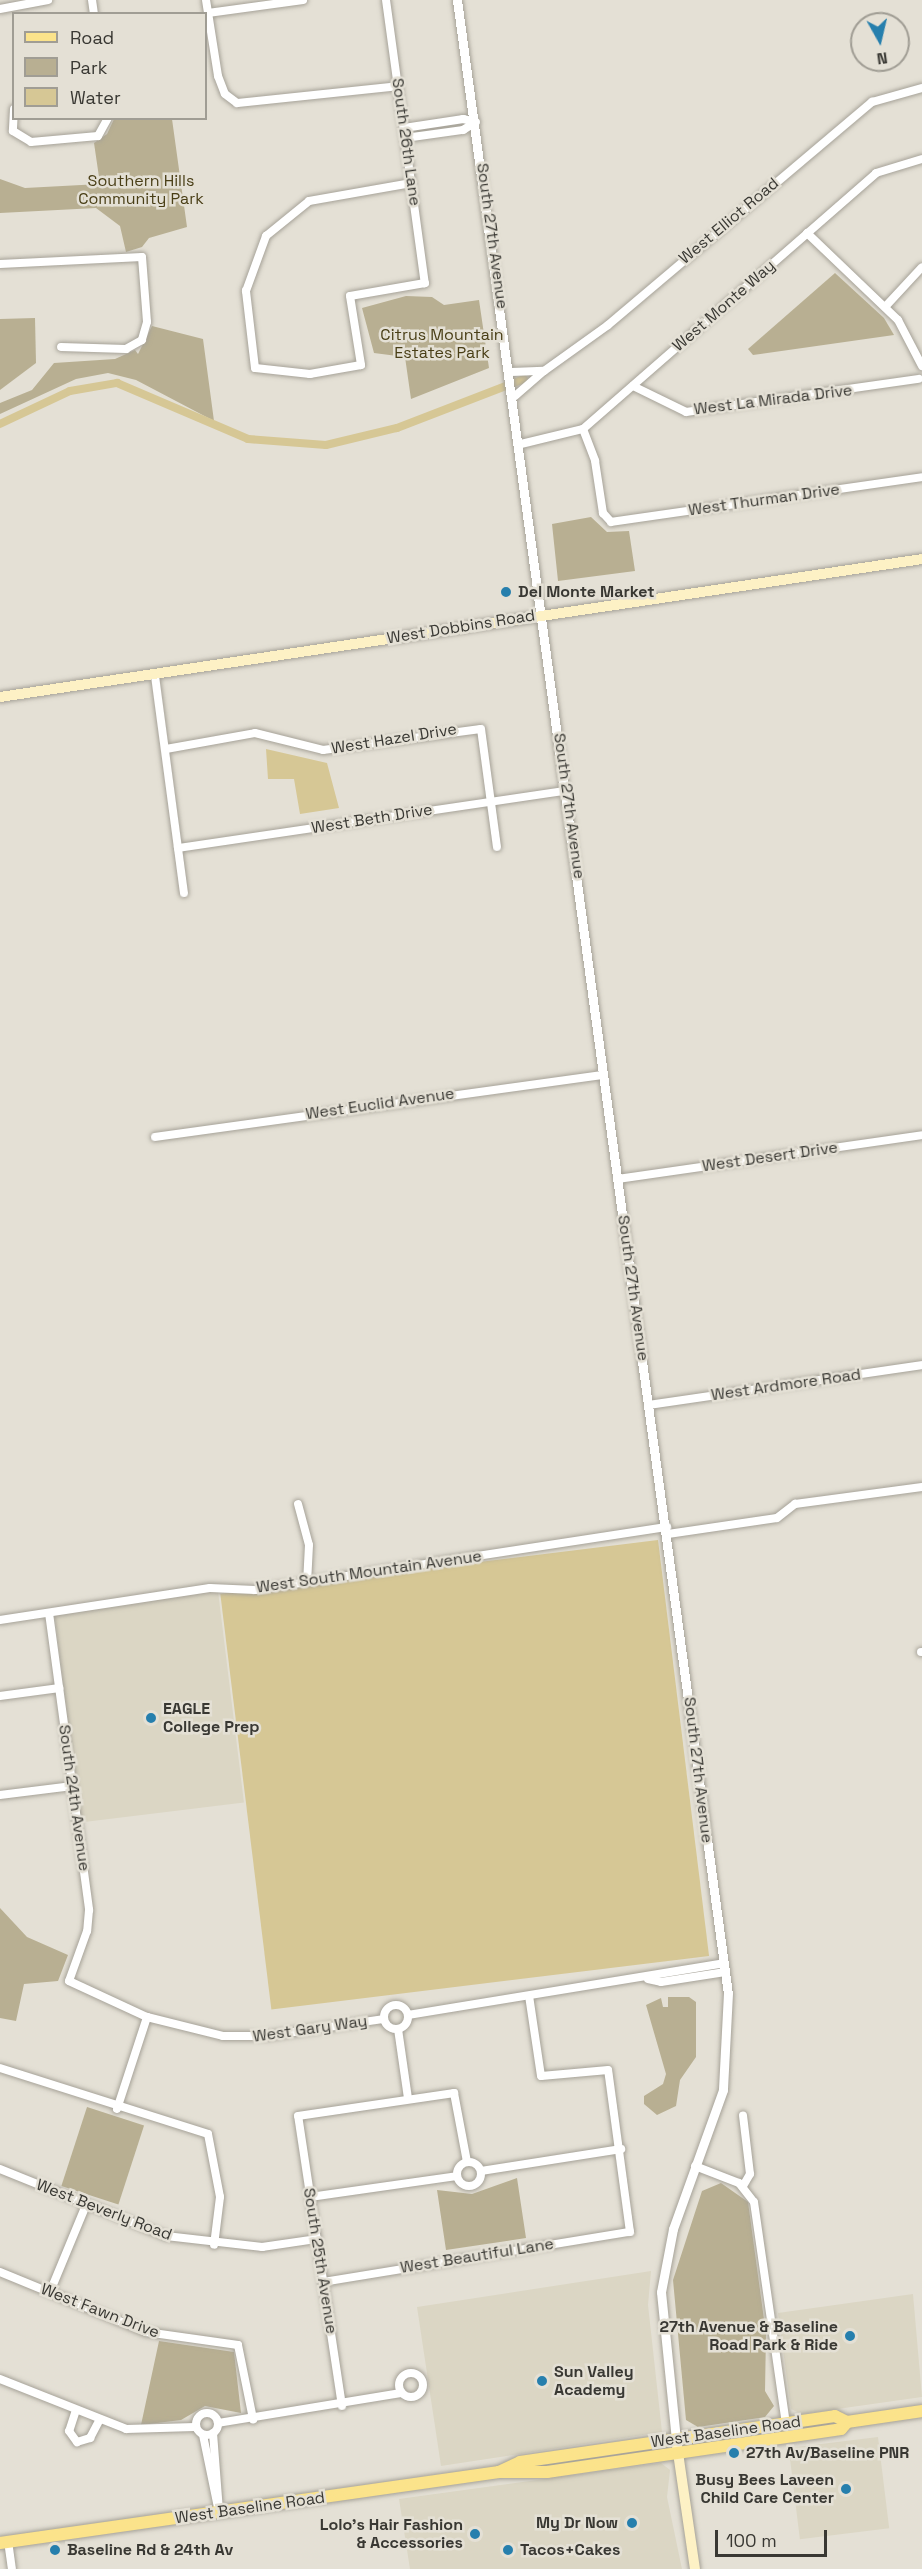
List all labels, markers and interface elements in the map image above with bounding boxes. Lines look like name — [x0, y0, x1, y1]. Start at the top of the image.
legend — [12, 12, 207, 120]
north arrow — [850, 12, 910, 72]
text: Road — [70, 26, 114, 49]
text: N — [876, 47, 889, 69]
text: Park — [70, 56, 107, 79]
street label: South 26th Lane — [388, 77, 424, 207]
text: Water — [70, 86, 121, 109]
street label: South 27th Avenue — [472, 162, 512, 310]
park label: Southern Hills Community Park — [78, 171, 204, 209]
street label: West Elliot Road — [675, 174, 783, 268]
street label: West Monte Way — [669, 256, 779, 356]
park label: Citrus Mountain Estates Park — [380, 325, 504, 363]
street label: West La Mirada Drive — [693, 381, 853, 419]
street label: West Thurman Drive — [687, 480, 841, 520]
place label: Del Monte Market — [518, 582, 655, 602]
marker: Del Monte Market — [499, 585, 513, 599]
street label: West Dobbins Road — [386, 606, 536, 648]
street label: West Hazel Drive — [330, 720, 458, 758]
street label: South 27th Avenue — [549, 732, 589, 880]
street label: West Beth Drive — [310, 800, 434, 838]
street label: West Euclid Avenue — [304, 1084, 456, 1124]
street label: West Desert Drive — [701, 1138, 839, 1176]
street label: South 27th Avenue — [613, 1214, 653, 1362]
street label: West Ardmore Road — [710, 1365, 862, 1405]
street label: West South Mountain Avenue — [255, 1547, 483, 1597]
street label: South 27th Avenue — [680, 1696, 716, 1844]
place label: EAGLE College Prep — [163, 1699, 259, 1737]
marker: EAGLE College Prep — [144, 1711, 158, 1725]
street label: South 24th Avenue — [54, 1724, 94, 1872]
street label: West Gary Way — [252, 2011, 368, 2047]
street label: West Beverly Road — [34, 2175, 174, 2245]
street label: South 25th Avenue — [299, 2187, 341, 2335]
street label: West Beautiful Lane — [399, 2234, 555, 2278]
street label: West Fawn Drive — [38, 2280, 162, 2342]
place label: 27th Avenue & Baseline Road Park & Ride — [659, 2317, 838, 2355]
marker: 27th Avenue & Baseline Road Park & Ride — [843, 2329, 857, 2343]
place label: Sun Valley Academy — [554, 2362, 634, 2400]
marker: Sun Valley Academy — [535, 2374, 549, 2388]
street label: West Baseline Road — [650, 2412, 802, 2452]
place label: 27th Av/Baseline PNR — [746, 2443, 910, 2463]
marker: 27th Av/Baseline PNR — [727, 2446, 741, 2460]
place label: Busy Bees Laveen Child Care Center — [695, 2470, 834, 2508]
marker: Busy Bees Laveen Child Care Center — [839, 2482, 853, 2496]
street label: West Baseline Road — [174, 2488, 326, 2528]
place label: My Dr Now — [536, 2513, 618, 2533]
marker: My Dr Now — [623, 2514, 641, 2532]
place label: Lolo's Hair Fashion & Accessories — [320, 2515, 463, 2553]
scale bar — [718, 2518, 830, 2556]
marker: Lolo's Hair Fashion & Accessories — [468, 2527, 482, 2541]
text: 100 m — [726, 2529, 777, 2552]
place label: Baseline Rd & 24th Av — [67, 2540, 233, 2560]
place label: Tacos+Cakes — [520, 2540, 620, 2560]
marker: Baseline Rd & 24th Av — [48, 2543, 62, 2557]
marker: Tacos+Cakes — [501, 2543, 515, 2557]

